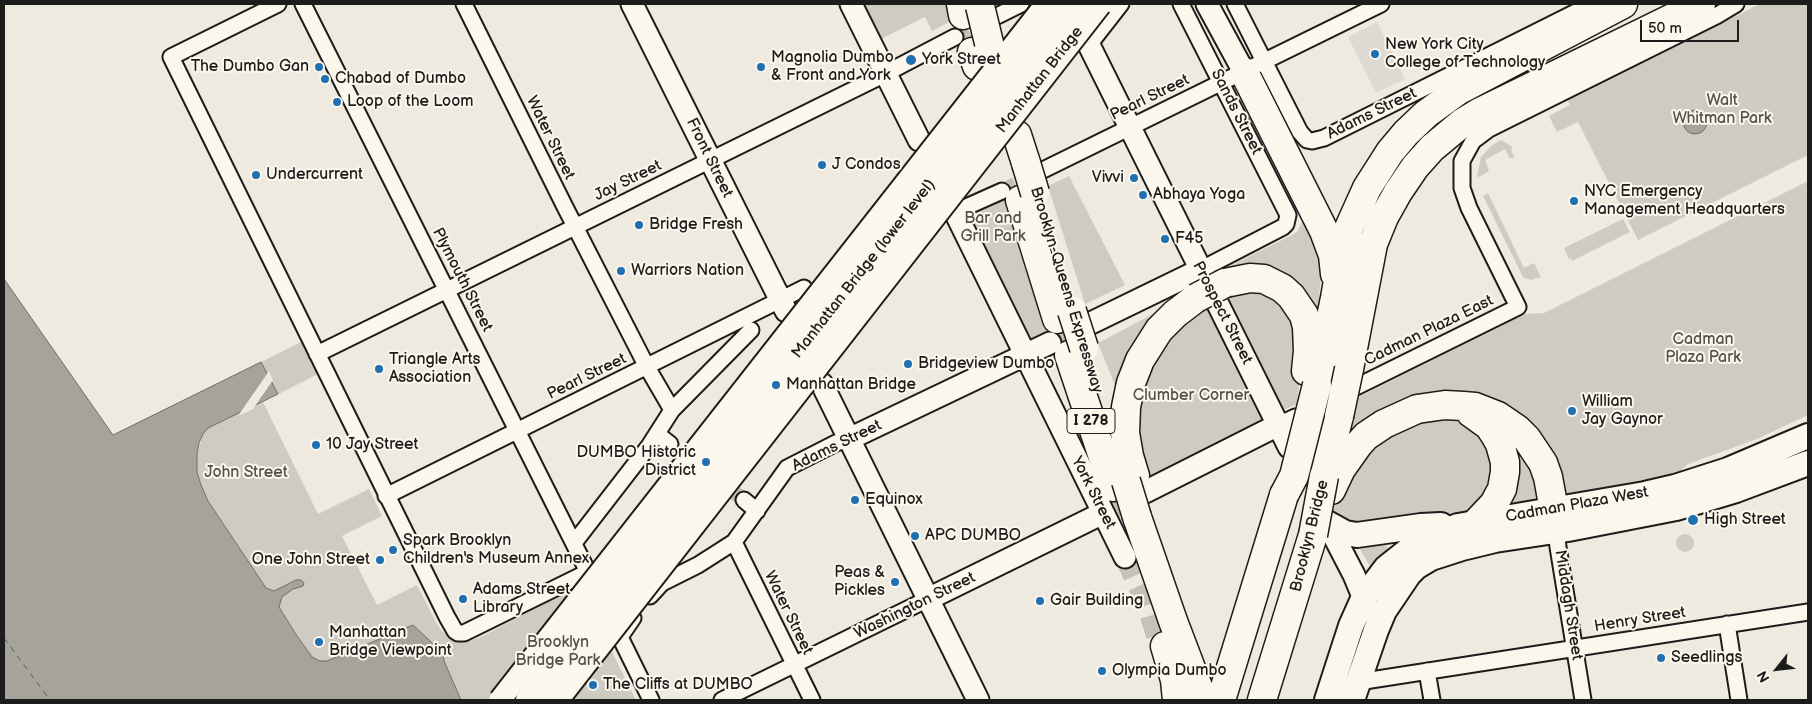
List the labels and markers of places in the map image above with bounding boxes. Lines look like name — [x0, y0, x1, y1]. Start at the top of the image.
place label: New York City College of Technology — [1385, 35, 1545, 73]
place label: Magnolia Dumbo & Front and York — [771, 48, 894, 86]
marker: New York City College of Technology — [1369, 48, 1381, 60]
place label: York Street — [922, 50, 1001, 70]
marker: York Street — [904, 53, 918, 67]
place label: The Dumbo Gan — [191, 57, 309, 77]
marker: The Dumbo Gan — [313, 61, 325, 73]
marker: Magnolia Dumbo & Front and York — [755, 61, 767, 73]
place label: Chabad of Dumbo — [335, 69, 466, 89]
marker: Chabad of Dumbo — [319, 73, 331, 85]
place label: Loop of the Loom — [347, 92, 473, 112]
marker: Loop of the Loom — [331, 96, 343, 108]
place label: J Condos — [832, 155, 901, 175]
marker: J Condos — [816, 159, 828, 171]
place label: Undercurrent — [266, 165, 363, 185]
place label: Vivvi — [1092, 168, 1124, 188]
marker: Undercurrent — [250, 169, 262, 181]
marker: Vivvi — [1128, 172, 1140, 184]
place label: NYC Emergency Management Headquarters — [1584, 182, 1785, 220]
place label: Abhaya Yoga — [1153, 185, 1245, 205]
marker: Abhaya Yoga — [1137, 189, 1149, 201]
marker: NYC Emergency Management Headquarters — [1568, 195, 1580, 207]
place label: Bridge Fresh — [649, 215, 743, 235]
marker: Bridge Fresh — [633, 219, 645, 231]
place label: F45 — [1175, 229, 1203, 249]
marker: F45 — [1159, 233, 1171, 245]
place label: Warriors Nation — [631, 261, 744, 281]
marker: Warriors Nation — [615, 265, 627, 277]
place label: Triangle Arts Association — [389, 350, 480, 388]
place label: Bridgeview Dumbo — [918, 354, 1054, 374]
marker: Bridgeview Dumbo — [902, 358, 914, 370]
marker: Triangle Arts Association — [373, 363, 385, 375]
place label: Manhattan Bridge — [786, 375, 916, 395]
marker: Manhattan Bridge — [770, 379, 782, 391]
place label: William Jay Gaynor — [1582, 392, 1663, 430]
marker: William Jay Gaynor — [1566, 405, 1578, 417]
place label: 10 Jay Street — [326, 435, 418, 455]
marker: 10 Jay Street — [310, 439, 322, 451]
place label: DUMBO Historic District — [576, 443, 696, 481]
marker: DUMBO Historic District — [700, 456, 712, 468]
place label: Equinox — [865, 490, 923, 510]
marker: Equinox — [849, 494, 861, 506]
place label: High Street — [1704, 510, 1786, 530]
marker: High Street — [1686, 513, 1700, 527]
place label: APC DUMBO — [925, 526, 1021, 546]
marker: APC DUMBO — [909, 530, 921, 542]
place label: Spark Brooklyn Children's Museum Annex — [403, 531, 589, 569]
marker: Spark Brooklyn Children's Museum Annex — [387, 544, 399, 556]
place label: One John Street — [252, 550, 370, 570]
marker: One John Street — [374, 554, 386, 566]
place label: Peas & Pickles — [834, 563, 885, 601]
marker: Peas & Pickles — [889, 576, 901, 588]
place label: Adams Street Library — [473, 580, 570, 618]
place label: Gair Building — [1050, 591, 1143, 611]
marker: Adams Street Library — [457, 593, 469, 605]
marker: Gair Building — [1034, 595, 1046, 607]
place label: Manhattan Bridge Viewpoint — [329, 623, 452, 661]
marker: Manhattan Bridge Viewpoint — [313, 636, 325, 648]
place label: Seedlings — [1671, 648, 1742, 668]
marker: Seedlings — [1655, 652, 1667, 664]
place label: Olympia Dumbo — [1112, 661, 1227, 681]
marker: Olympia Dumbo — [1096, 665, 1108, 677]
place label: The Cliffs at DUMBO — [603, 675, 753, 695]
marker: The Cliffs at DUMBO — [587, 679, 599, 691]

